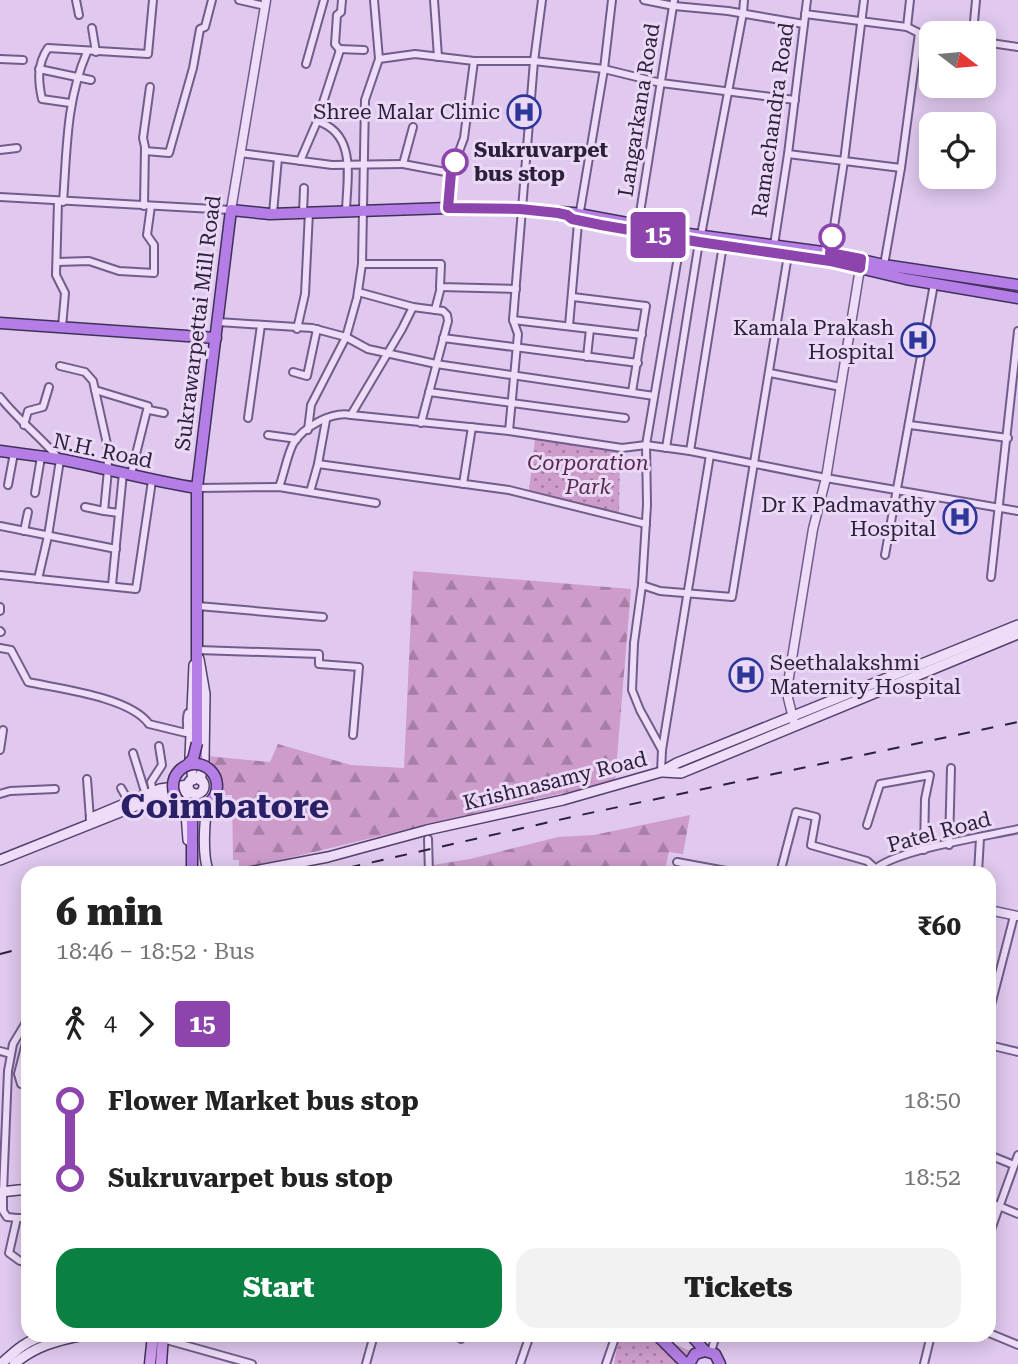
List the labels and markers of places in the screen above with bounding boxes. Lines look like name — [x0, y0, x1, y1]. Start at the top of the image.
hospital icon: Shree Malar Clinic — [505, 93, 543, 131]
place label: Shree Malar Clinic — [313, 100, 500, 124]
place label: Sukruvarpet bus stop — [474, 138, 608, 186]
marker: Sukruvarpet bus stop — [442, 149, 468, 175]
unlabelled marker — [819, 224, 845, 250]
place label: Kamala Prakash Hospital — [733, 316, 894, 364]
hospital icon: Kamala Prakash Hospital — [899, 321, 937, 359]
place label: Dr K Padmavathy Hospital — [761, 493, 937, 541]
hospital icon: Dr K Padmavathy Hospital — [941, 498, 979, 536]
place label: Seethalakshmi Maternity Hospital — [770, 651, 961, 699]
hospital icon: Seethalakshmi Maternity Hospital — [727, 656, 765, 694]

